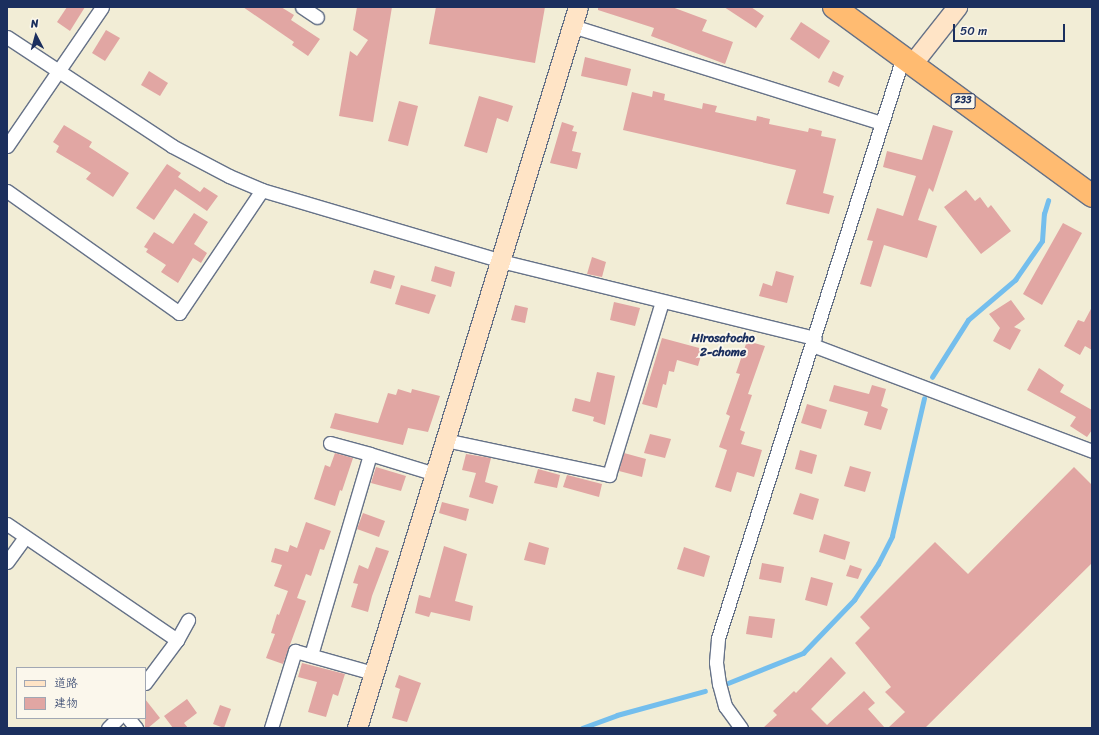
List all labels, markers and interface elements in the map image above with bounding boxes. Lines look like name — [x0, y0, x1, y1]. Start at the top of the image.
text: N — [30, 14, 39, 33]
north arrow — [16, 16, 56, 56]
scale bar — [955, 16, 1067, 42]
text: 50 m — [960, 20, 987, 42]
road number: 233 — [950, 93, 976, 109]
district label: Hirosatocho 2-chome — [691, 332, 755, 360]
legend — [16, 667, 146, 719]
text: 道路 — [54, 672, 78, 694]
text: 建物 — [54, 692, 78, 714]

